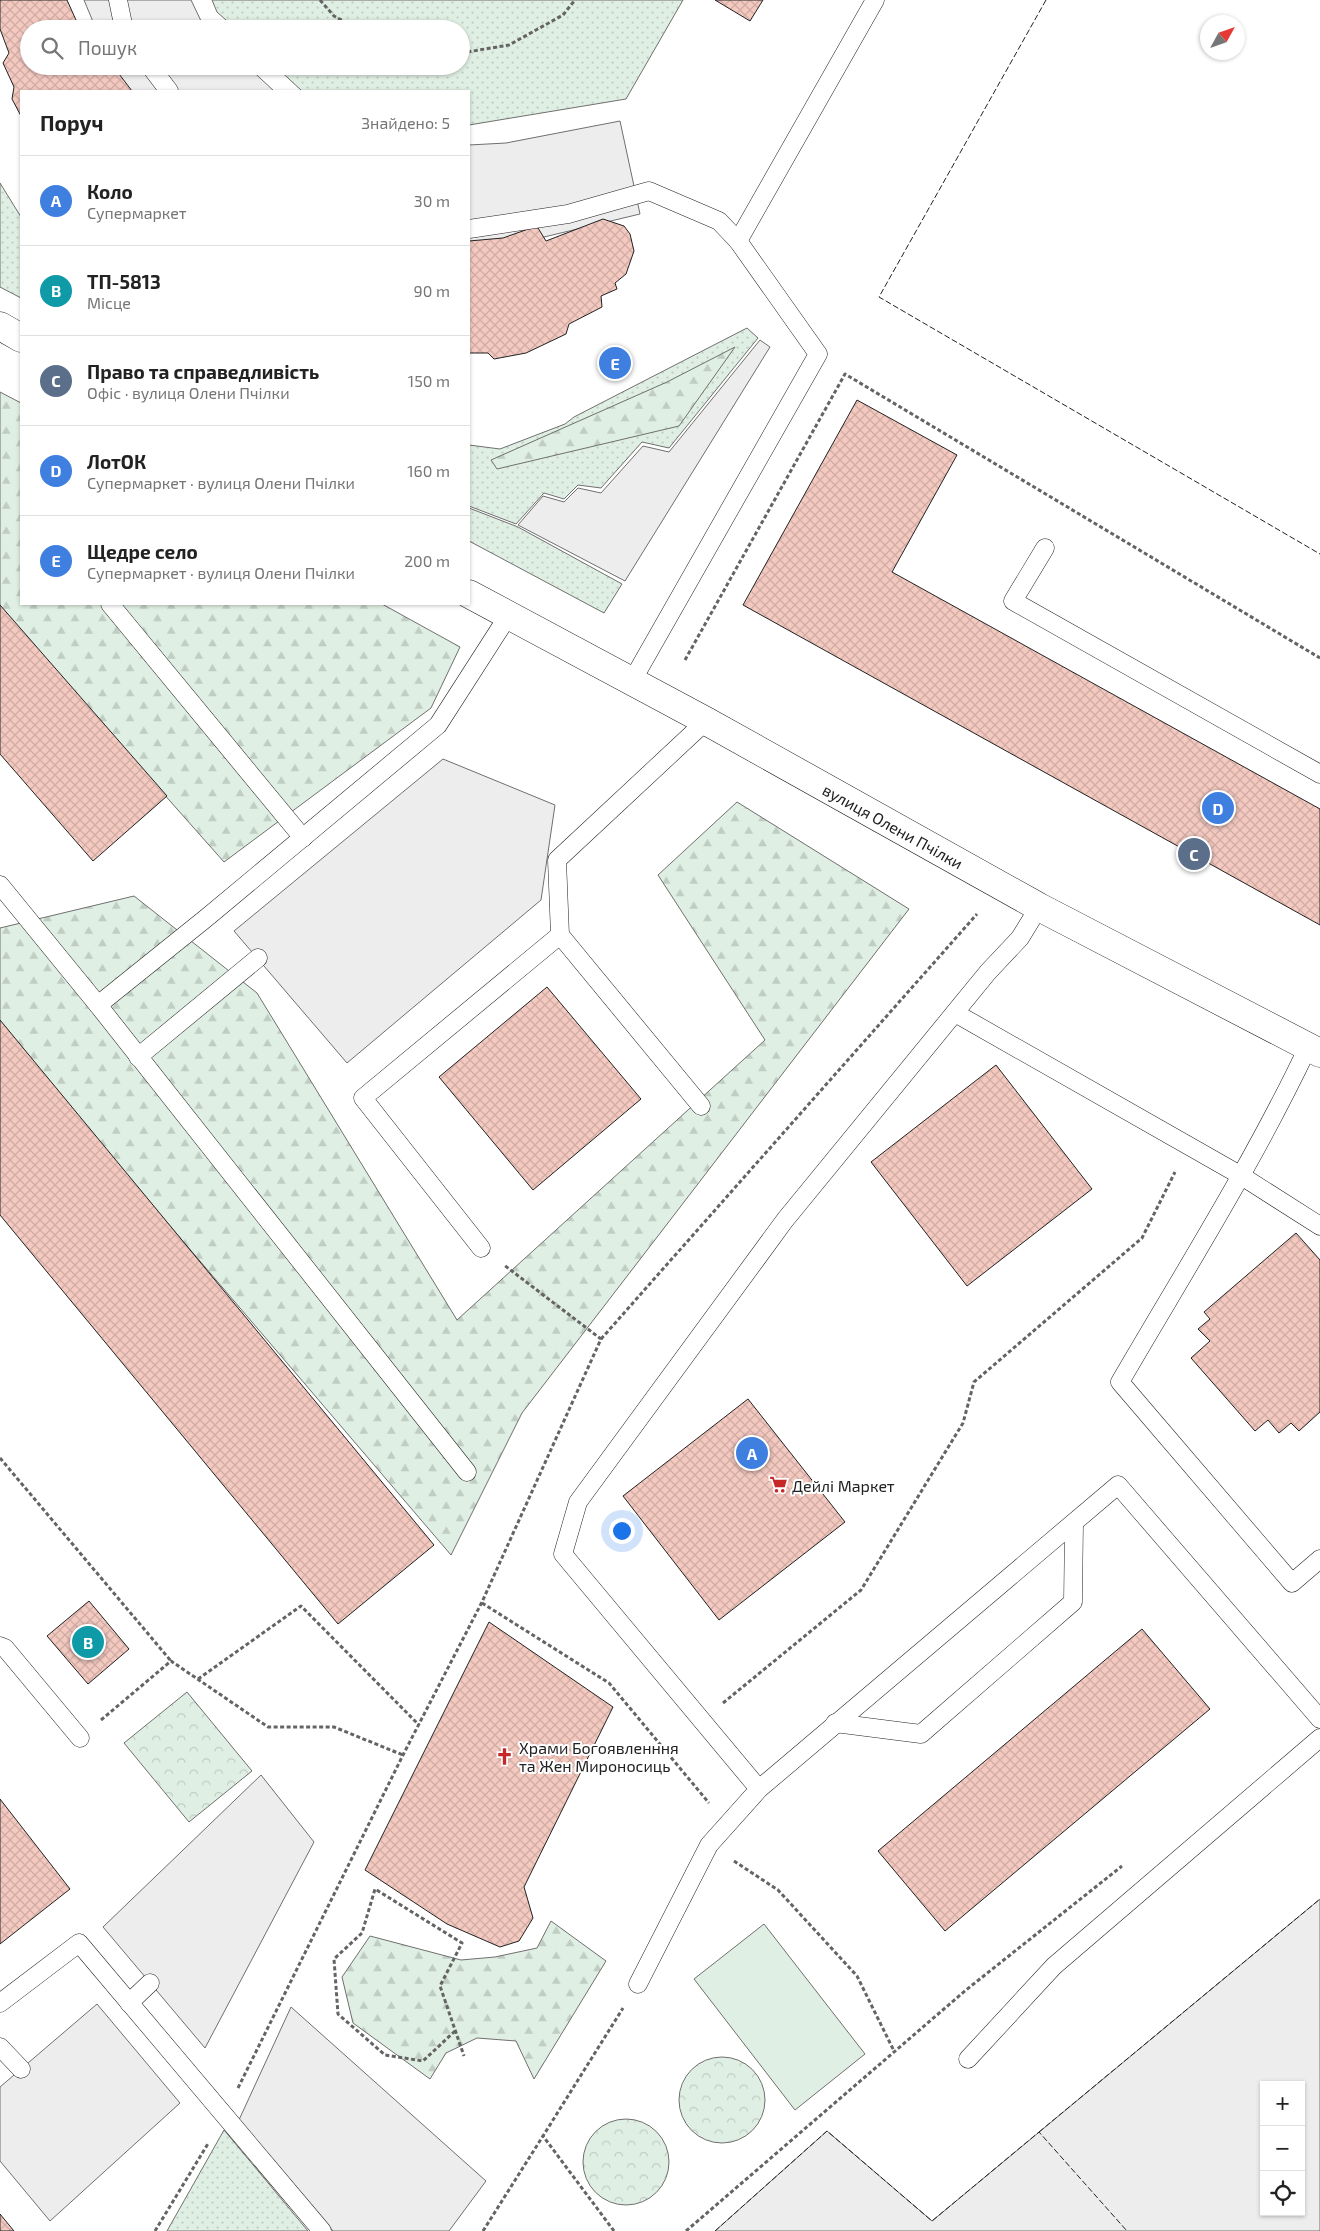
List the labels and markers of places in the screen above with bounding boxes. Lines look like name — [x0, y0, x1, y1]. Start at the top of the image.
pin: E — [599, 344, 631, 382]
pin: D — [1202, 789, 1234, 827]
pin: C — [1178, 835, 1210, 873]
pin: A — [736, 1434, 768, 1472]
supermarket icon: Дейлі Маркет — [768, 1475, 788, 1495]
place label: Дейлі Маркет — [792, 1476, 895, 1495]
pin: B — [72, 1623, 104, 1661]
place label: Храми Богоявленння та Жен Мироносиць — [519, 1738, 679, 1775]
church icon: Храми Богоявленння та Жен Мироносиць — [495, 1746, 515, 1766]

